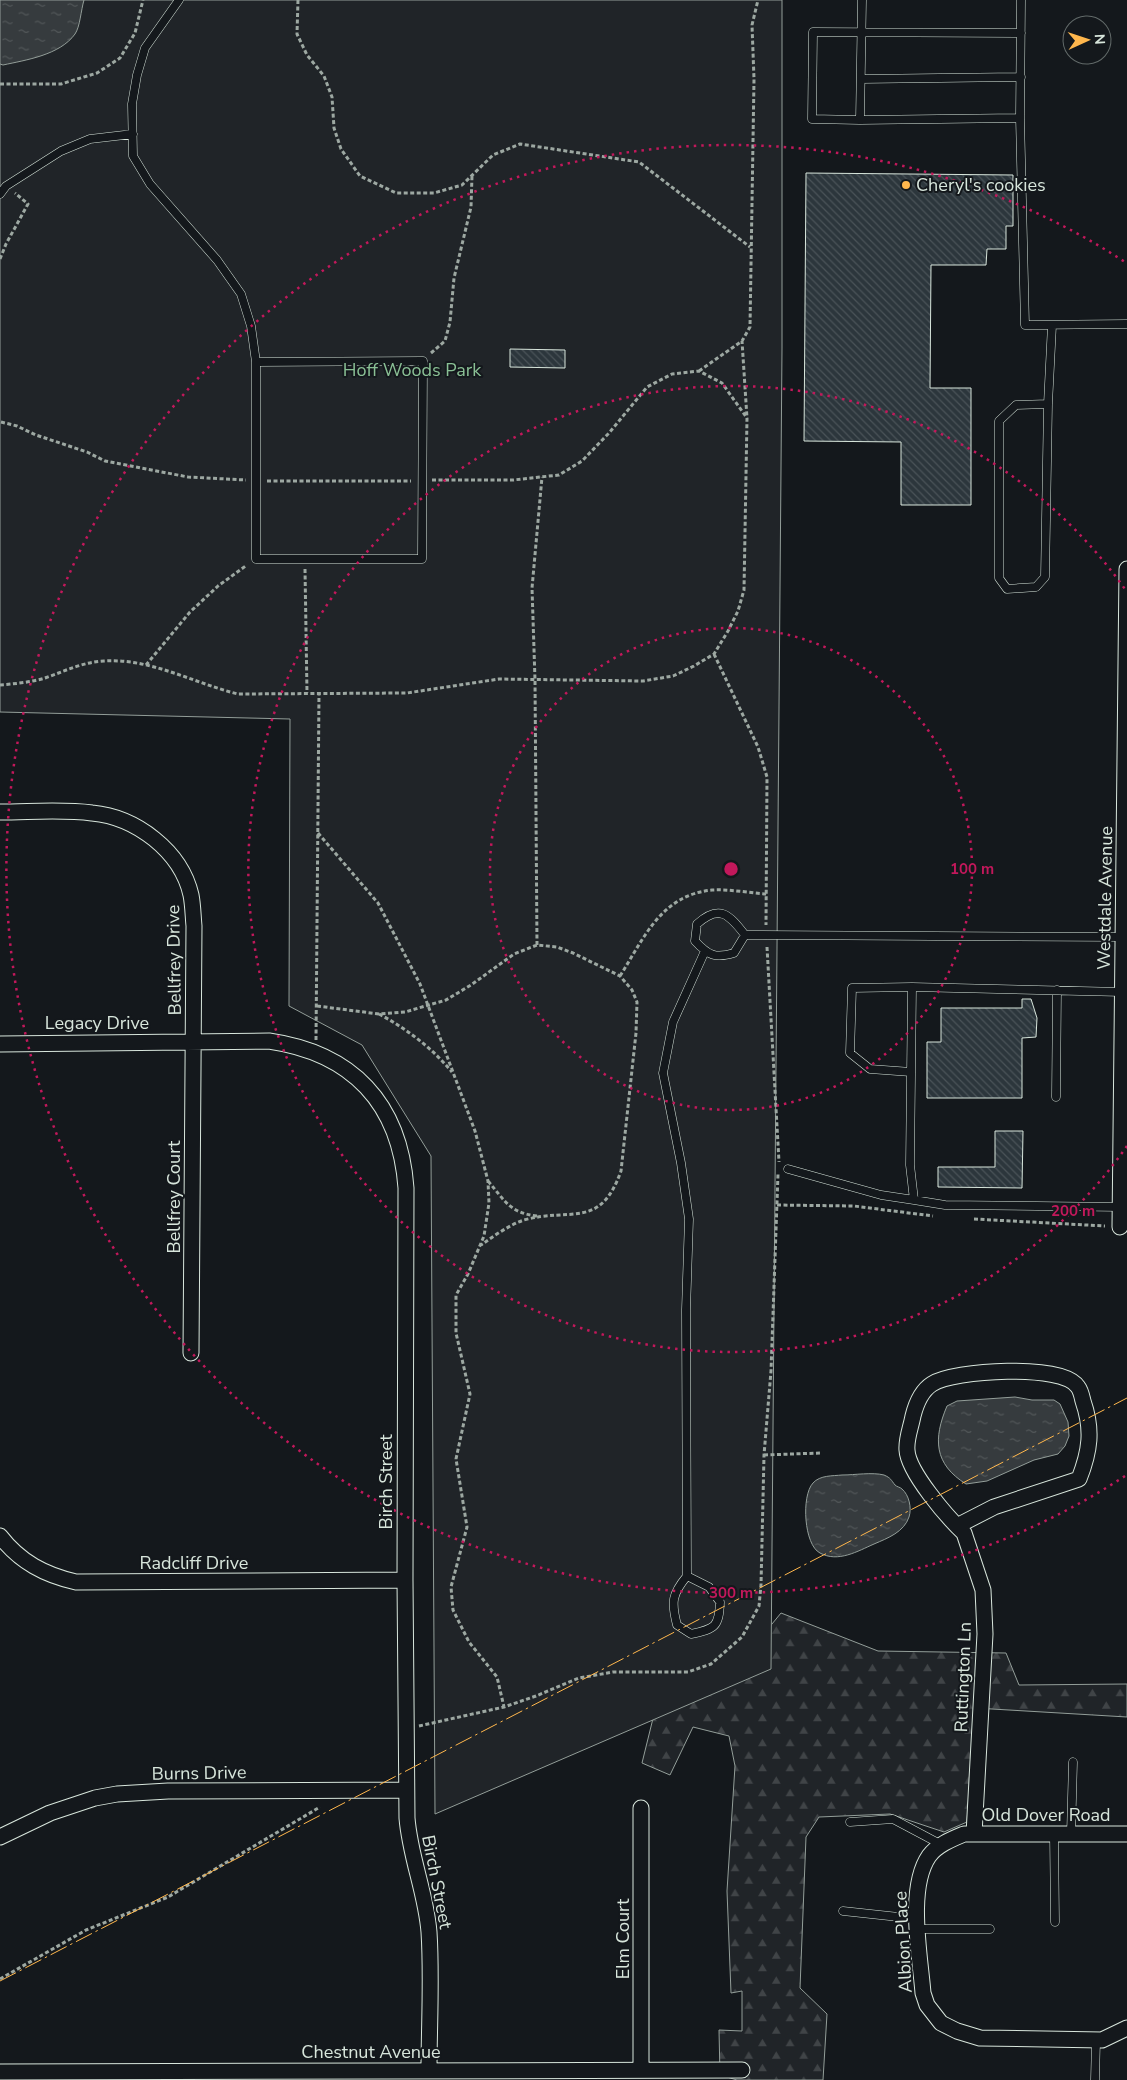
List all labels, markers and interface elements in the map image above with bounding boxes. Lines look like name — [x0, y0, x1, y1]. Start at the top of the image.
north arrow — [1062, 15, 1112, 65]
text: N — [1090, 34, 1109, 45]
place label: Cheryl's cookies — [916, 173, 1046, 197]
marker: Cheryl's cookies — [900, 179, 912, 191]
park label: Hoff Woods Park — [343, 358, 482, 382]
street label: Westdale Avenue — [1092, 826, 1118, 970]
text: 100 m — [950, 859, 994, 879]
centre of rings — [722, 860, 740, 878]
street label: Bellfrey Drive — [161, 904, 187, 1016]
street label: Legacy Drive — [45, 1011, 149, 1035]
street label: Bellfrey Court — [162, 1140, 186, 1253]
text: 200 m — [1051, 1201, 1095, 1221]
street label: Birch Street — [374, 1434, 398, 1529]
street label: Radcliff Drive — [140, 1551, 248, 1575]
text: 300 m — [709, 1583, 753, 1603]
street label: Ruttington Ln — [949, 1621, 977, 1733]
street label: Burns Drive — [151, 1760, 247, 1786]
street label: Old Dover Road — [981, 1803, 1111, 1827]
street label: Birch Street — [416, 1833, 458, 1932]
street label: Albion Place — [888, 1890, 918, 1994]
street label: Elm Court — [611, 1898, 635, 1979]
street label: Chestnut Avenue — [301, 2040, 441, 2064]

